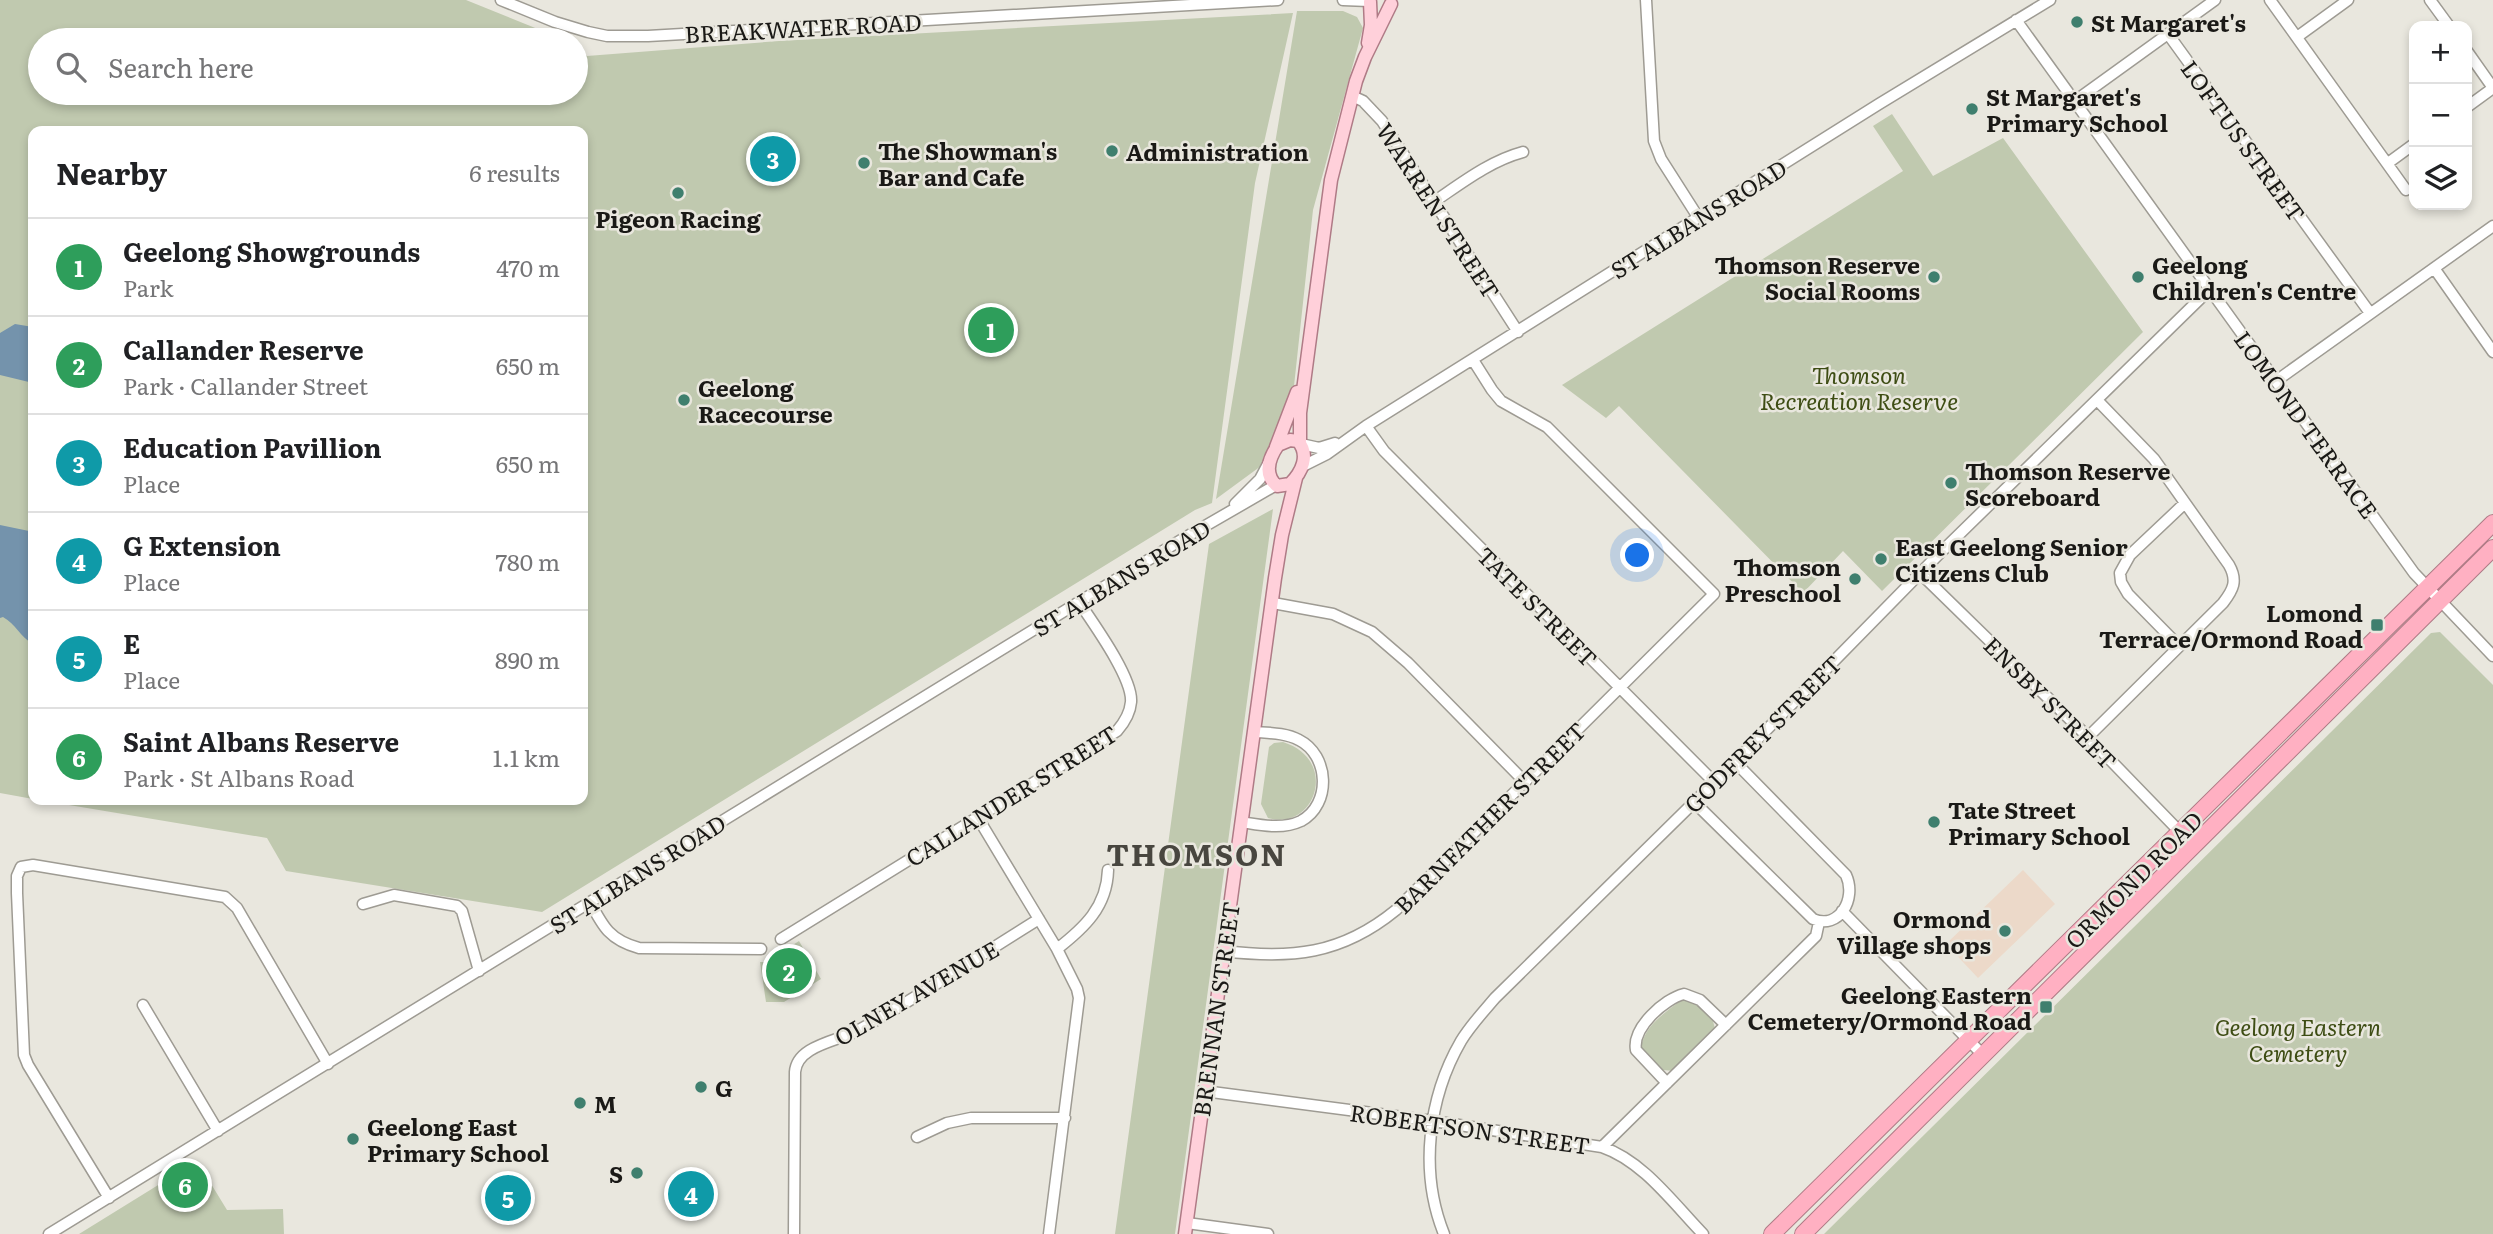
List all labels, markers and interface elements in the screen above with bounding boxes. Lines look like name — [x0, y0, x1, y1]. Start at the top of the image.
street label: BREAKWATER ROAD — [684, 4, 922, 50]
place label: St Margaret's — [2091, 5, 2246, 39]
marker: St Margaret's — [2069, 14, 2085, 30]
map controls — [2409, 21, 2472, 210]
button: + — [2409, 21, 2472, 84]
search box — [28, 28, 588, 105]
text: Search here — [108, 47, 254, 86]
icon: search — [52, 48, 90, 86]
street label: LOFTUS STREET — [2174, 52, 2314, 228]
place label: St Margaret's Primary School — [1986, 79, 2168, 139]
button: − — [2409, 84, 2472, 147]
marker: St Margaret's Primary School — [1964, 101, 1980, 117]
street label: WARREN STREET — [1369, 115, 1509, 305]
pin: 3 — [750, 133, 796, 185]
place label: The Showman's Bar and Cafe — [878, 133, 1057, 193]
place label: Administration — [1126, 134, 1309, 168]
marker: Administration — [1104, 143, 1120, 159]
button: layers — [2409, 147, 2472, 210]
text: Nearby — [56, 150, 167, 194]
street label: ST ALBANS ROAD — [1603, 150, 1793, 286]
text: 6 results — [469, 155, 560, 189]
marker: The Showman's Bar and Cafe — [856, 155, 872, 171]
marker: Pigeon Racing — [670, 185, 686, 201]
place label: Pigeon Racing — [595, 201, 762, 235]
text: Geelong Showgrounds — [123, 231, 420, 270]
place label: Thomson Reserve Social Rooms — [1715, 247, 1920, 307]
place label: Geelong Children's Centre — [2152, 247, 2356, 307]
text: 1 — [74, 250, 84, 284]
text: 470 m — [496, 250, 560, 284]
marker: Thomson Reserve Social Rooms — [1926, 269, 1942, 285]
marker: Geelong Children's Centre — [2130, 269, 2146, 285]
text: Park — [123, 270, 173, 304]
pin: 1 — [968, 304, 1014, 356]
street label: LOMOND TERRACE — [2227, 323, 2387, 525]
text: Callander Reserve — [123, 329, 364, 368]
text: 2 — [73, 348, 85, 382]
text: 650 m — [496, 348, 560, 382]
park label: Thomson Recreation Reserve — [1760, 357, 1958, 417]
text: Park · Callander Street — [123, 368, 368, 402]
place label: Geelong Racecourse — [698, 370, 833, 430]
marker: Geelong Racecourse — [676, 392, 692, 408]
text: Education Pavillion — [123, 427, 382, 466]
text: 3 — [73, 446, 85, 480]
text: 650 m — [496, 446, 560, 480]
place label: Thomson Reserve Scoreboard — [1965, 453, 2170, 513]
text: Place — [123, 466, 180, 500]
marker: Thomson Reserve Scoreboard — [1943, 475, 1959, 491]
street label: ST ALBANS ROAD — [1025, 510, 1217, 644]
text: G Extension — [123, 525, 281, 564]
place label: East Geelong Senior Citizens Club — [1895, 529, 2128, 589]
street label: TATE STREET — [1470, 538, 1606, 674]
your location — [1620, 538, 1654, 572]
text: 4 — [72, 544, 86, 578]
text: 780 m — [495, 544, 560, 578]
place label: Thomson Preschool — [1724, 549, 1841, 609]
marker: East Geelong Senior Citizens Club — [1873, 551, 1889, 567]
text: Place — [123, 564, 180, 598]
marker: Thomson Preschool — [1847, 571, 1863, 587]
place label: Lomond Terrace/Ormond Road — [2099, 595, 2363, 655]
marker: Lomond Terrace/Ormond Road — [2369, 617, 2385, 633]
text: E — [123, 623, 140, 662]
street label: ENSBY STREET — [1977, 628, 2125, 776]
text: 5 — [73, 642, 85, 676]
text: 890 m — [495, 642, 560, 676]
street label: GODFREY STREET — [1675, 646, 1849, 820]
text: Place — [123, 662, 180, 696]
street label: BARNFATHER STREET — [1385, 713, 1593, 921]
street label: CALLANDER STREET — [899, 716, 1123, 874]
text: Saint Albans Reserve — [123, 721, 399, 760]
text: 6 — [72, 740, 86, 774]
text: 1.1 km — [493, 740, 560, 774]
text: Park · St Albans Road — [123, 760, 354, 794]
place label: Tate Street Primary School — [1948, 792, 2130, 852]
street label: ORMOND ROAD — [2057, 803, 2209, 955]
street label: ST ALBANS ROAD — [542, 805, 732, 941]
marker: Tate Street Primary School — [1926, 814, 1942, 830]
district label: THOMSON — [1106, 831, 1288, 875]
street label: BRENNAN STREET — [1183, 899, 1247, 1119]
place label: Ormond Village shops — [1837, 901, 1991, 961]
marker: Ormond Village shops — [1997, 923, 2013, 939]
street label: OLNEY AVENUE — [827, 931, 1005, 1053]
pin: 2 — [766, 945, 812, 997]
place label: Geelong Eastern Cemetery/Ormond Road — [1747, 977, 2032, 1037]
marker: Geelong Eastern Cemetery/Ormond Road — [2038, 999, 2054, 1015]
park label: Geelong Eastern Cemetery — [2215, 1009, 2382, 1069]
place label: G — [715, 1070, 733, 1104]
marker: G — [693, 1079, 709, 1095]
place label: M — [594, 1086, 617, 1120]
street label: ROBERTSON STREET — [1348, 1094, 1592, 1162]
marker: M — [572, 1095, 588, 1111]
place label: Geelong East Primary School — [367, 1109, 549, 1169]
marker: Geelong East Primary School — [345, 1131, 361, 1147]
place label: S — [609, 1156, 623, 1190]
pin: 6 — [162, 1159, 208, 1211]
marker: S — [629, 1165, 645, 1181]
pin: 4 — [668, 1168, 714, 1220]
pin: 5 — [485, 1172, 531, 1224]

